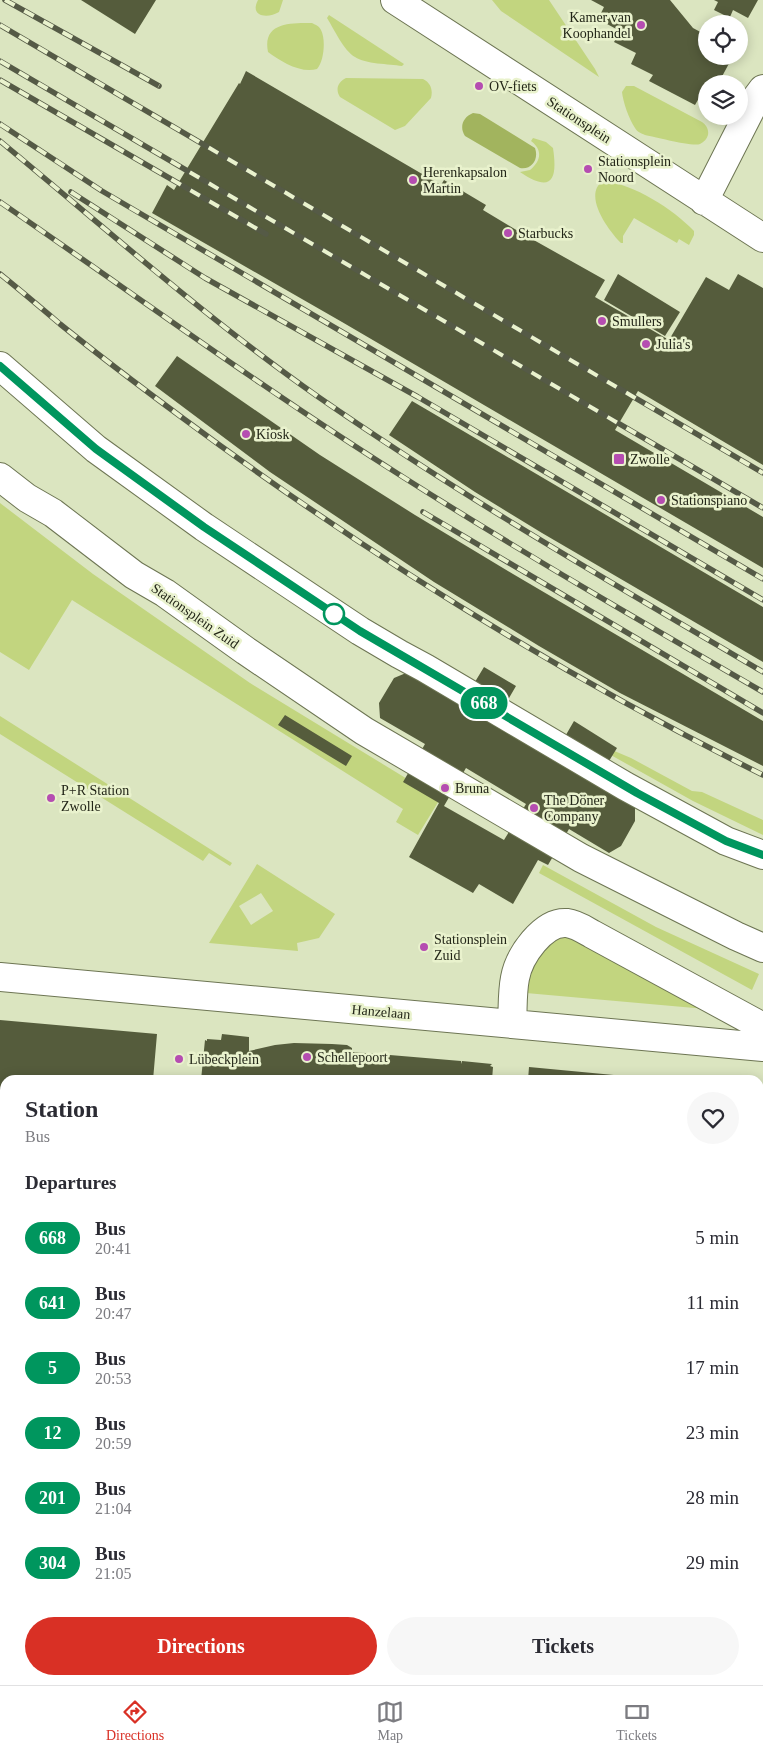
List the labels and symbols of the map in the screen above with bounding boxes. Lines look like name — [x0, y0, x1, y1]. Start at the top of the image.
place label: Kamer van Koophandel — [563, 10, 631, 41]
marker: Kamer van Koophandel — [635, 19, 647, 31]
place label: OV-fiets — [489, 79, 537, 94]
marker: OV-fiets — [473, 80, 485, 92]
street label: Stationsplein — [544, 94, 614, 146]
place label: Stationsplein Noord — [598, 154, 671, 185]
marker: Stationsplein Noord — [582, 163, 594, 175]
place label: Herenkapsalon Martin — [423, 165, 507, 196]
marker: Herenkapsalon Martin — [407, 174, 419, 186]
place label: Starbucks — [518, 226, 573, 241]
marker: Starbucks — [502, 227, 514, 239]
place label: Smullers — [612, 314, 662, 329]
marker: Smullers — [596, 315, 608, 327]
place label: Julia's — [656, 337, 690, 352]
marker: Julia's — [640, 338, 652, 350]
place label: Kiosk — [256, 427, 289, 442]
marker: Kiosk — [240, 428, 252, 440]
marker: Zwolle — [612, 452, 626, 466]
place label: Zwolle — [630, 452, 670, 467]
place label: Stationspiano — [671, 493, 747, 508]
marker: Stationspiano — [655, 494, 667, 506]
street label: Stationsplein Zuid — [148, 580, 242, 652]
unlabelled marker — [323, 603, 345, 625]
line badge: 668 — [455, 687, 513, 719]
place label: Bruna — [455, 781, 490, 796]
marker: Bruna — [439, 782, 451, 794]
place label: P+R Station Zwolle — [61, 783, 129, 814]
marker: P+R Station Zwolle — [45, 792, 57, 804]
place label: The Döner Company — [544, 793, 605, 824]
marker: The Döner Company — [528, 802, 540, 814]
place label: Stationsplein Zuid — [434, 932, 507, 963]
marker: Stationsplein Zuid — [418, 941, 430, 953]
street label: Hanzelaan — [351, 1002, 411, 1022]
place label: Schellepoort — [317, 1050, 388, 1065]
marker: Schellepoort — [301, 1051, 313, 1063]
place label: Lübeckplein — [189, 1052, 259, 1067]
marker: Lübeckplein — [173, 1053, 185, 1065]

